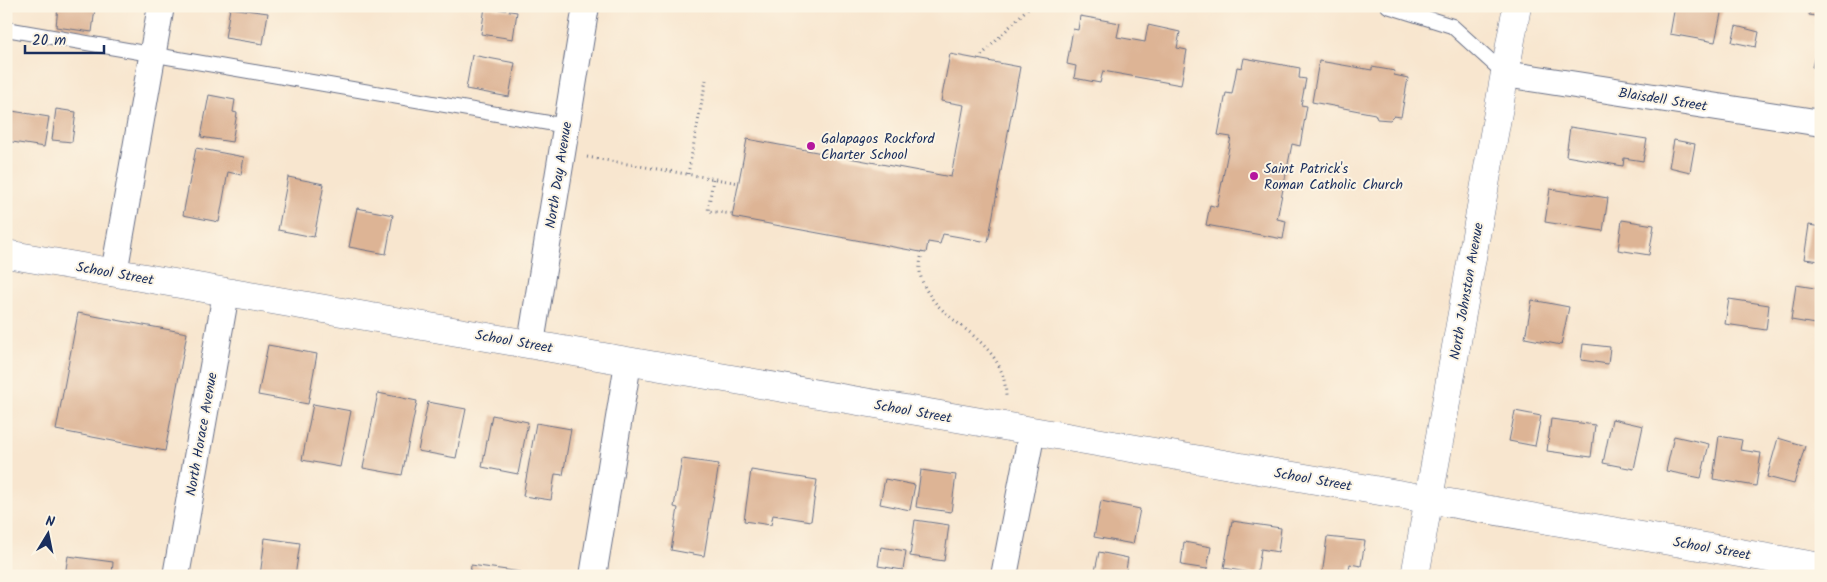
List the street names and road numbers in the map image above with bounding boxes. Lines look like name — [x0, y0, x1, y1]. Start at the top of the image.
street label: Blaisdell Street — [1617, 82, 1709, 118]
street label: North Day Avenue — [540, 119, 578, 230]
street label: North Johnston Avenue — [1444, 220, 1490, 361]
street label: School Street — [74, 256, 156, 292]
street label: School Street — [473, 324, 555, 360]
street label: North Horace Avenue — [180, 370, 224, 498]
street label: School Street — [872, 394, 954, 430]
street label: School Street — [1272, 462, 1354, 498]
street label: School Street — [1671, 531, 1753, 567]

